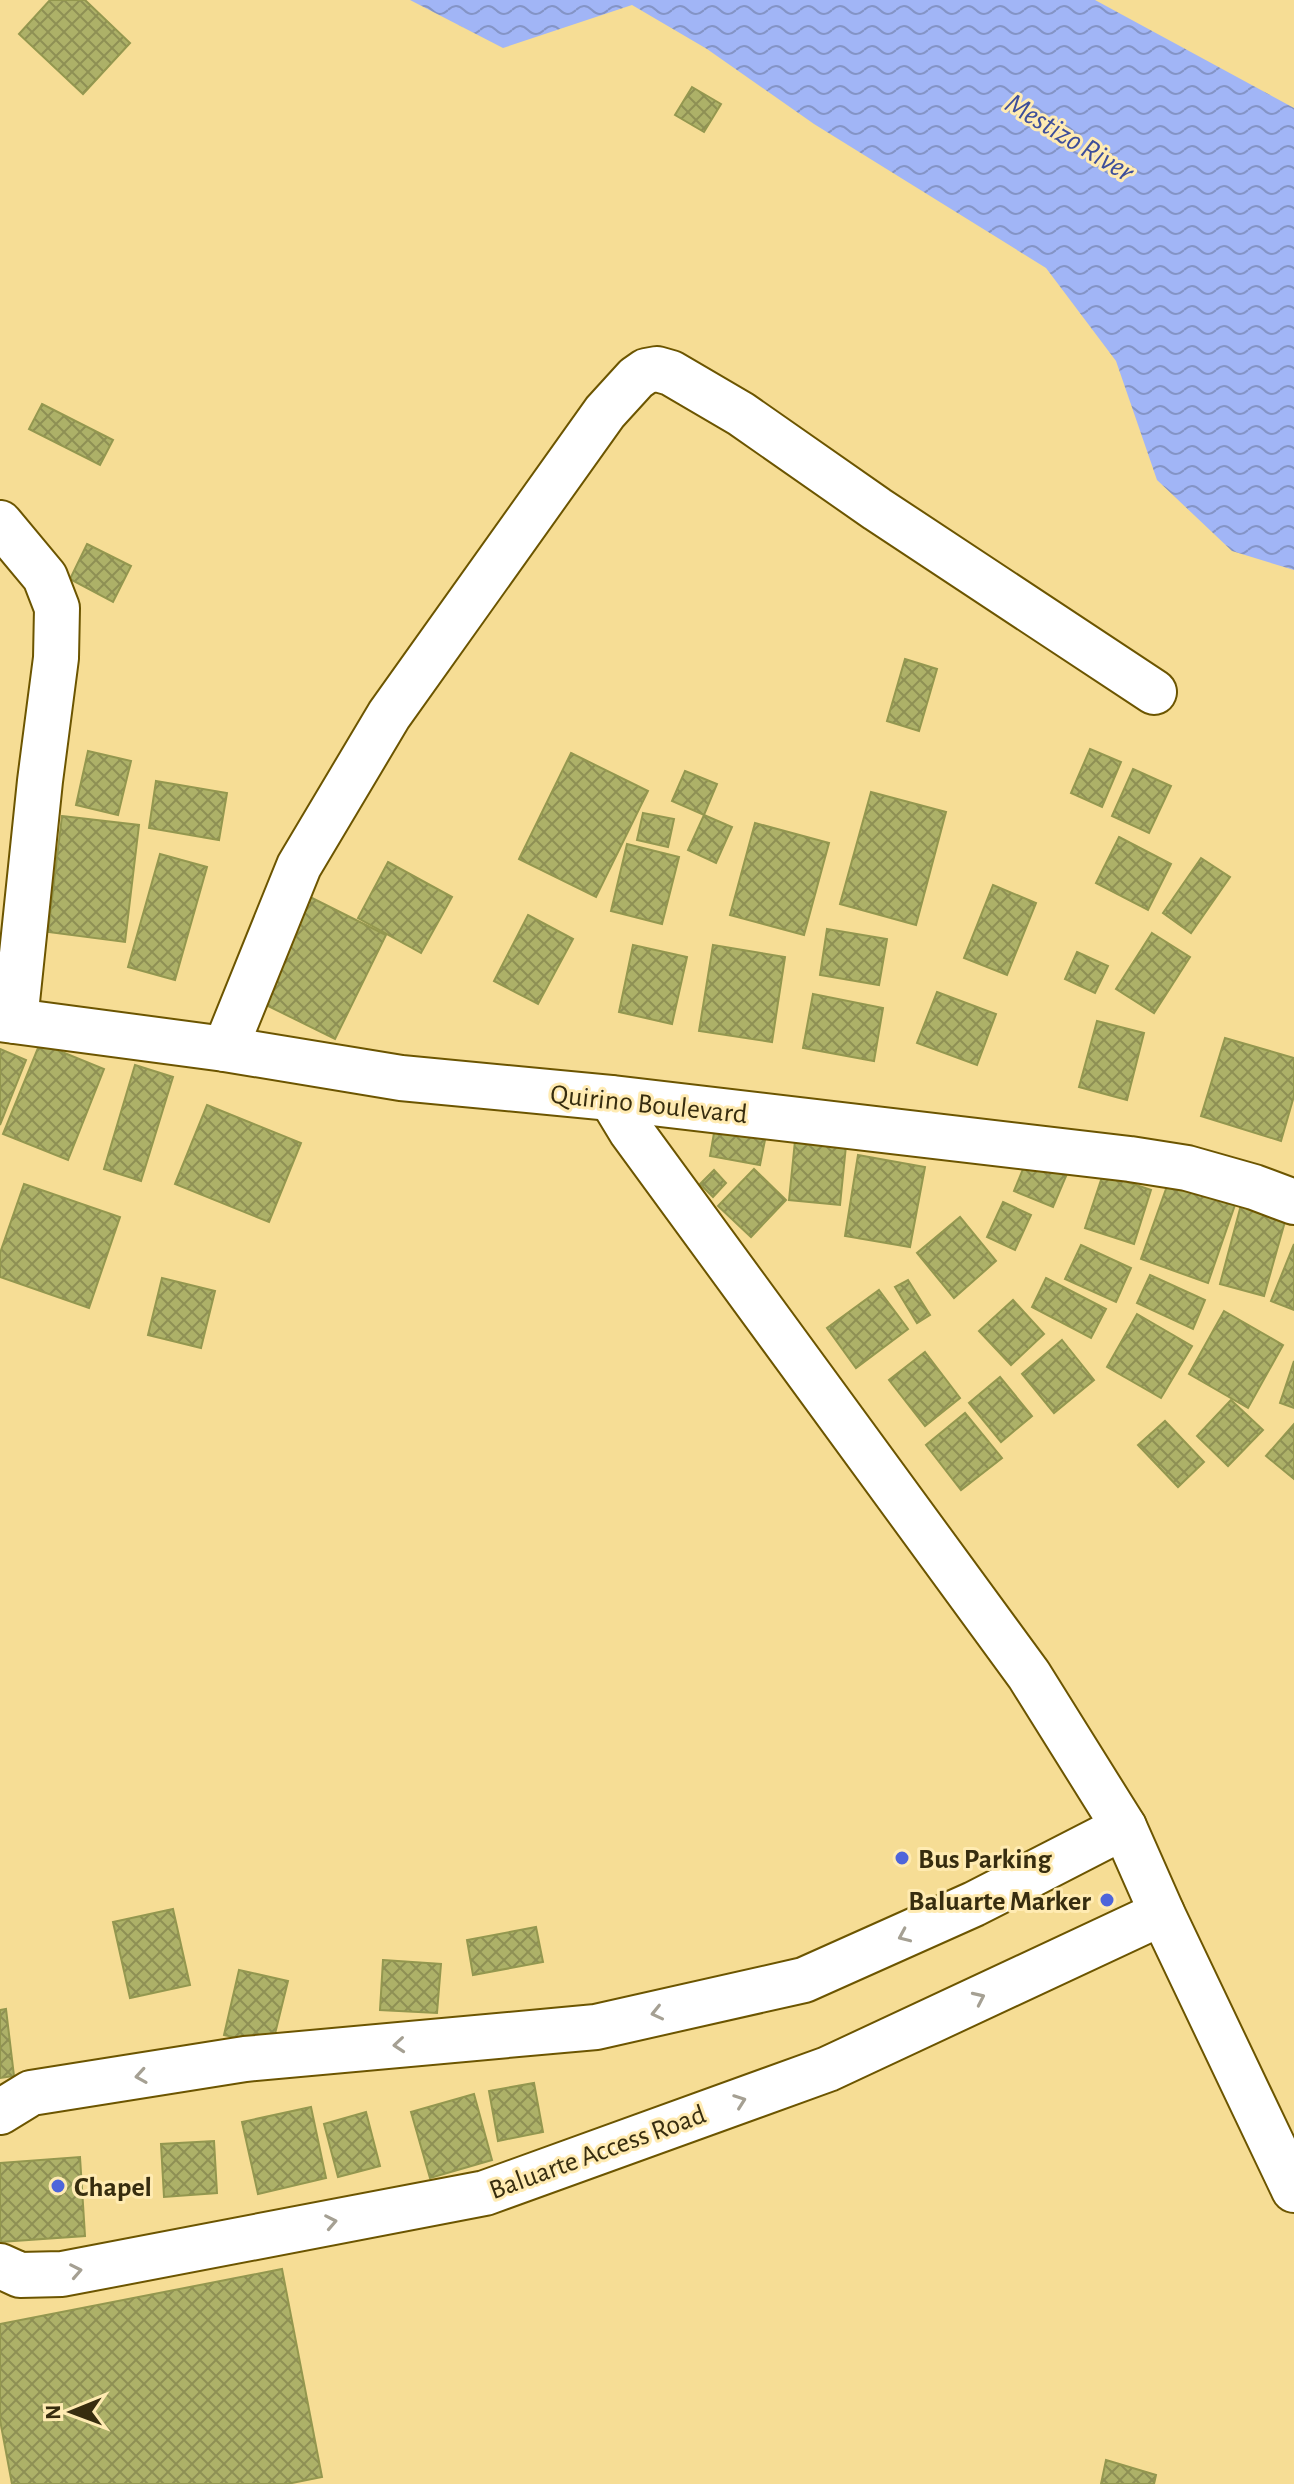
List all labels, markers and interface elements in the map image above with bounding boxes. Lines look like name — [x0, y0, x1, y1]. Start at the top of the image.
water label: Mestizo River — [1000, 88, 1140, 188]
street label: Quirino Boulevard — [549, 1081, 749, 1129]
place label: Bus Parking — [918, 1846, 1052, 1874]
marker: Bus Parking — [893, 1849, 911, 1867]
place label: Baluarte Marker — [908, 1888, 1091, 1916]
marker: Baluarte Marker — [1098, 1891, 1116, 1909]
one-way arrow — [897, 1926, 912, 1942]
one-way arrow — [971, 1992, 985, 2008]
one-way arrow — [650, 2004, 664, 2021]
one-way arrow — [392, 2036, 405, 2053]
one-way arrow — [134, 2067, 148, 2084]
one-way arrow — [732, 2094, 746, 2110]
street label: Baluarte Access Road — [486, 2101, 710, 2205]
place label: Chapel — [74, 2174, 152, 2202]
marker: Chapel — [49, 2177, 67, 2195]
one-way arrow — [324, 2215, 338, 2232]
one-way arrow — [69, 2264, 83, 2281]
north arrow — [32, 2372, 112, 2452]
text: N — [42, 2404, 64, 2420]

